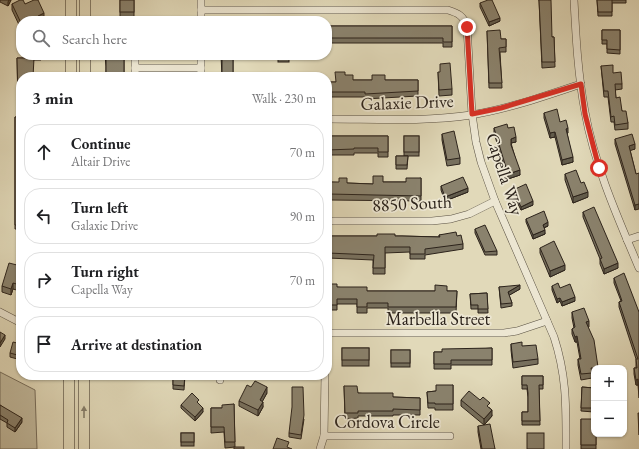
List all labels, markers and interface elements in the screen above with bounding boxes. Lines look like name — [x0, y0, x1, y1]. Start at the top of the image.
search box — [16, 16, 332, 60]
route end — [458, 18, 476, 36]
icon: search — [30, 27, 52, 49]
text: Search here — [62, 29, 127, 48]
text: 3 min — [32, 87, 73, 109]
street label: Galaxie Drive — [360, 89, 454, 115]
text: Walk · 230 m — [252, 90, 316, 107]
street label: Capella Way — [481, 130, 529, 218]
text: Continue — [71, 134, 131, 153]
icon: ahead — [33, 141, 55, 163]
text: 70 m — [290, 144, 315, 161]
text: Altair Drive — [71, 153, 130, 170]
route start — [590, 159, 608, 177]
street label: 8850 South — [372, 189, 452, 217]
text: Turn left — [71, 198, 128, 217]
icon: left — [33, 205, 55, 227]
text: 90 m — [290, 208, 315, 225]
text: Galaxie Drive — [71, 217, 138, 234]
text: Turn right — [71, 262, 139, 281]
icon: right — [33, 269, 55, 291]
text: 70 m — [290, 272, 315, 289]
text: Capella Way — [71, 281, 133, 298]
street label: Marbella Street — [386, 307, 491, 330]
icon: arrive — [33, 333, 55, 355]
text: Arrive at destination — [71, 335, 202, 354]
map controls — [591, 365, 627, 437]
button: + — [591, 365, 627, 401]
button: − — [591, 401, 627, 437]
one-way arrow — [81, 405, 87, 418]
street label: Cordova Circle — [334, 410, 440, 433]

